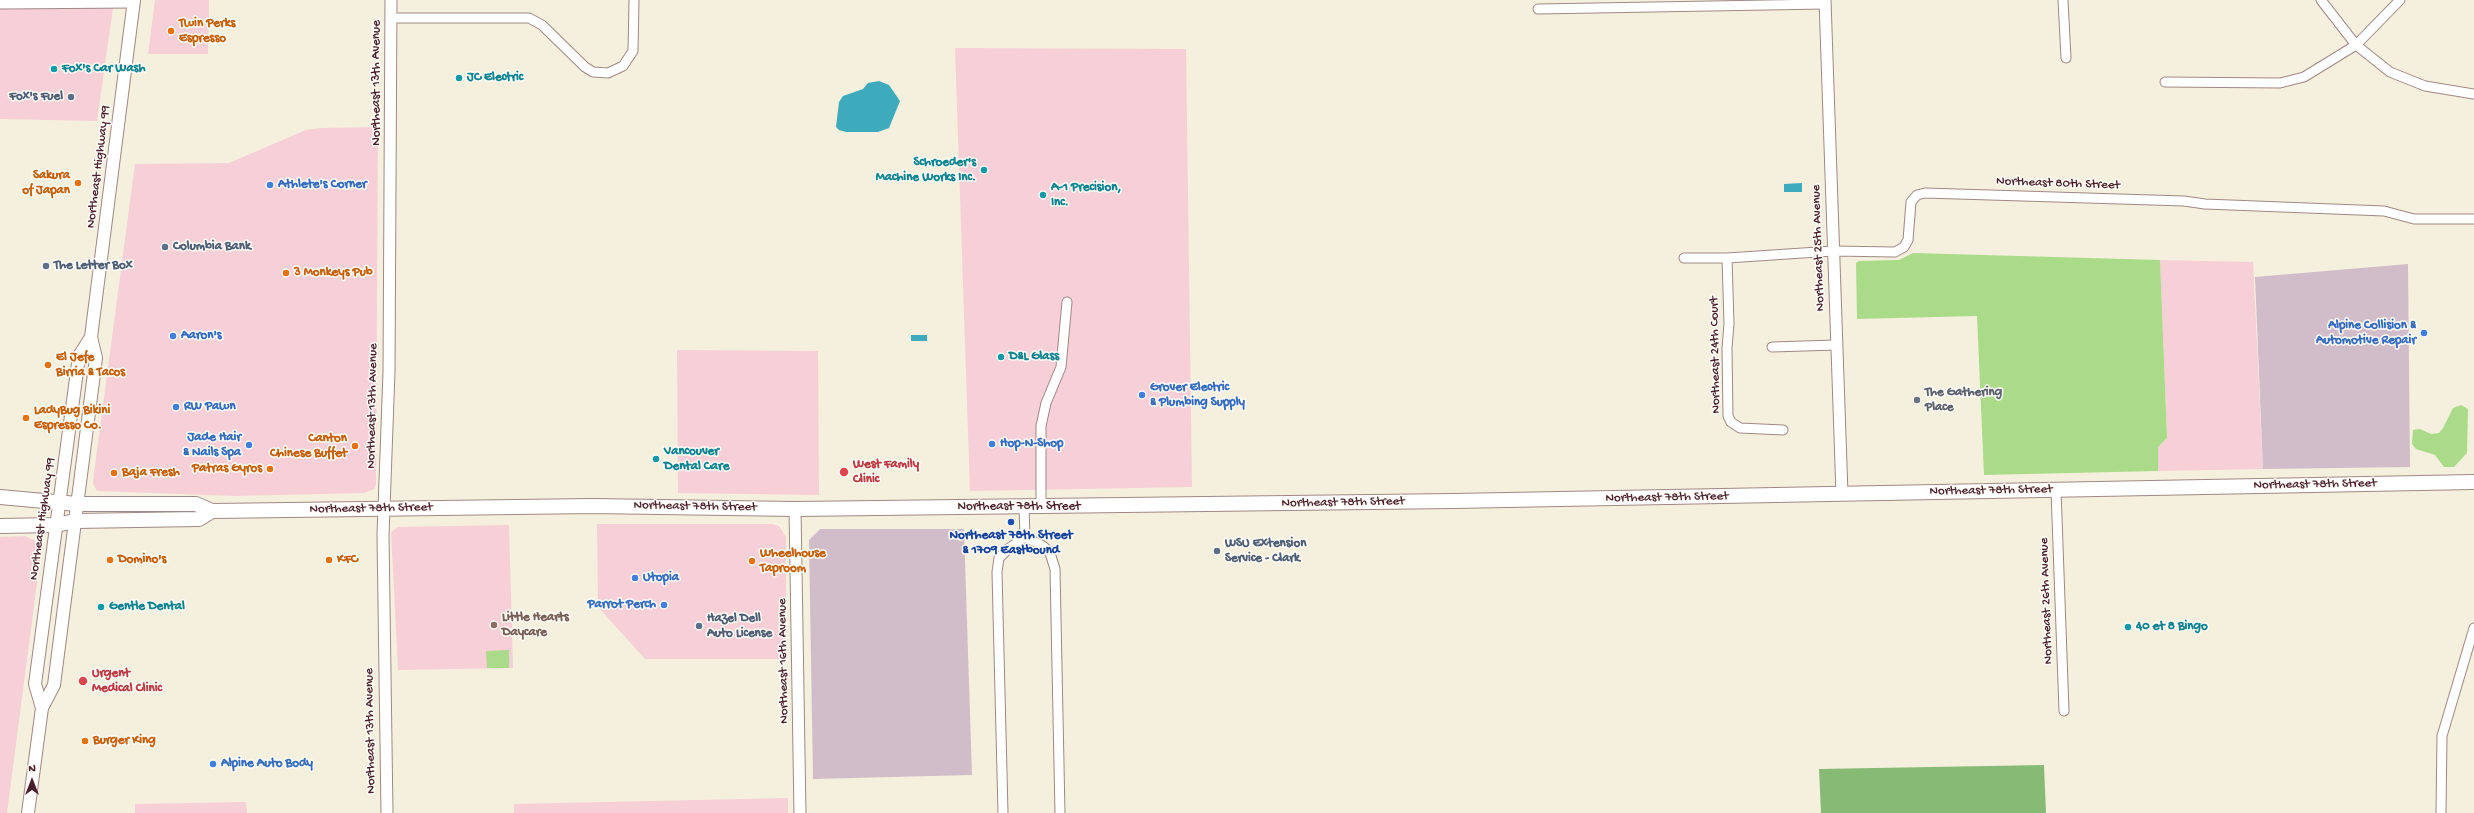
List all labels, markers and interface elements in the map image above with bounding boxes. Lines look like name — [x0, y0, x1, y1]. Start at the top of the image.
place label: Twin Perks Espresso — [179, 16, 235, 47]
street label: Northeast 13th Avenue — [369, 20, 385, 146]
marker: Twin Perks Espresso — [166, 26, 176, 36]
place label: Fox's Car Wash — [62, 61, 145, 77]
marker: Fox's Car Wash — [49, 64, 59, 74]
place label: JC Electric — [467, 70, 523, 86]
marker: JC Electric — [454, 73, 464, 83]
place label: Fox's Fuel — [9, 89, 63, 105]
marker: Fox's Fuel — [66, 92, 76, 102]
street label: Northeast Highway 99 — [84, 105, 114, 229]
place label: Schroeder's Machine Works Inc. — [876, 155, 976, 186]
marker: Schroeder's Machine Works Inc. — [979, 165, 989, 175]
place label: Sakura of Japan — [22, 168, 70, 199]
street label: Northeast 80th Street — [1996, 174, 2120, 194]
place label: Athlete's Corner — [278, 177, 367, 193]
marker: Sakura of Japan — [73, 178, 83, 188]
marker: Athlete's Corner — [265, 180, 275, 190]
place label: A-1 Precision, Inc. — [1051, 180, 1121, 211]
street label: Northeast 25th Avenue — [1809, 184, 1829, 312]
marker: A-1 Precision, Inc. — [1038, 190, 1048, 200]
place label: Columbia Bank — [173, 239, 251, 255]
marker: Columbia Bank — [160, 242, 170, 252]
place label: The Letter Box — [54, 258, 132, 274]
marker: The Letter Box — [41, 261, 51, 271]
place label: 3 Monkeys Pub — [294, 265, 373, 281]
marker: 3 Monkeys Pub — [281, 268, 291, 278]
street label: Northeast 24th Court — [1707, 296, 1725, 414]
place label: Alpine Collision & Automotive Repair — [2316, 318, 2416, 349]
place label: Aaron's — [181, 328, 221, 344]
marker: Alpine Collision & Automotive Repair — [2419, 328, 2429, 338]
marker: Aaron's — [168, 331, 178, 341]
street label: Northeast 13th Avenue — [364, 343, 382, 469]
place label: D&L Glass — [1009, 349, 1059, 365]
place label: El Jefe Birria & Tacos — [56, 350, 125, 381]
marker: D&L Glass — [996, 352, 1006, 362]
marker: El Jefe Birria & Tacos — [43, 360, 53, 370]
place label: Grover Electric & Plumbing Supply — [1150, 380, 1245, 411]
place label: The Gathering Place — [1925, 385, 2002, 416]
marker: Grover Electric & Plumbing Supply — [1137, 390, 1147, 400]
marker: The Gathering Place — [1912, 395, 1922, 405]
place label: RW Pawn — [184, 399, 236, 415]
marker: RW Pawn — [171, 402, 181, 412]
place label: LadyBug Bikini Espresso Co. — [34, 403, 110, 434]
marker: LadyBug Bikini Espresso Co. — [21, 413, 31, 423]
place label: Jade Hair & Nails Spa — [183, 430, 241, 461]
place label: Canton Chinese Buffet — [270, 431, 347, 462]
place label: Hop-N-Shop — [1000, 436, 1063, 452]
marker: Hop-N-Shop — [987, 439, 997, 449]
marker: Jade Hair & Nails Spa — [244, 440, 254, 450]
marker: Canton Chinese Buffet — [350, 441, 360, 451]
place label: Vancouver Dental Care — [664, 444, 729, 475]
marker: Vancouver Dental Care — [651, 454, 661, 464]
street label: Northeast Highway 99 — [27, 457, 59, 581]
place label: West Family Clinic — [853, 457, 919, 488]
place label: Patras Gyros — [192, 461, 262, 477]
marker: Patras Gyros — [265, 464, 275, 474]
place label: Baja Fresh — [122, 465, 180, 481]
marker: West Family Clinic — [838, 466, 850, 478]
marker: Baja Fresh — [109, 468, 119, 478]
street label: Northeast 78th Street — [2253, 476, 2377, 494]
street label: Northeast 78th Street — [1929, 482, 2053, 500]
street label: Northeast 78th Street — [1605, 489, 1729, 507]
street label: Northeast 78th Street — [1281, 494, 1405, 512]
street label: Northeast 78th Street — [633, 498, 757, 516]
street label: Northeast 78th Street — [957, 499, 1081, 515]
street label: Northeast 78th Street — [309, 500, 433, 518]
marker: Northeast 78th Street & 1709 Eastbound — [1006, 517, 1016, 527]
place label: Northeast 78th Street & 1709 Eastbound — [949, 528, 1073, 559]
place label: WSU Extension Service - Clark — [1225, 536, 1306, 567]
street label: Northeast 26th Avenue — [2037, 537, 2057, 665]
place label: Wheelhouse Taproom — [760, 546, 826, 577]
marker: WSU Extension Service - Clark — [1212, 546, 1222, 556]
place label: Domino's — [118, 552, 166, 568]
place label: KFC — [337, 552, 358, 568]
marker: Domino's — [105, 555, 115, 565]
marker: KFC — [324, 555, 334, 565]
marker: Wheelhouse Taproom — [747, 556, 757, 566]
place label: Utopia — [643, 570, 679, 586]
marker: Utopia — [630, 573, 640, 583]
place label: Parrot Perch — [587, 597, 656, 613]
street label: Northeast 16th Avenue — [775, 598, 793, 724]
place label: Gentle Dental — [109, 599, 185, 615]
marker: Parrot Perch — [659, 600, 669, 610]
marker: Gentle Dental — [96, 602, 106, 612]
place label: Little Hearts Daycare — [502, 610, 569, 641]
place label: Hazel Dell Auto License — [707, 611, 772, 642]
place label: 40 et 8 Bingo — [2136, 619, 2208, 635]
marker: Little Hearts Daycare — [489, 620, 499, 630]
marker: Hazel Dell Auto License — [694, 621, 704, 631]
marker: 40 et 8 Bingo — [2123, 622, 2133, 632]
place label: Urgent Medical Clinic — [92, 666, 162, 697]
street label: Northeast 13th Avenue — [362, 668, 380, 794]
marker: Urgent Medical Clinic — [77, 675, 89, 687]
place label: Burger King — [93, 733, 156, 749]
marker: Burger King — [80, 736, 90, 746]
place label: Alpine Auto Body — [221, 756, 313, 772]
marker: Alpine Auto Body — [208, 759, 218, 769]
north arrow — [12, 761, 52, 801]
text: N — [28, 763, 36, 775]

